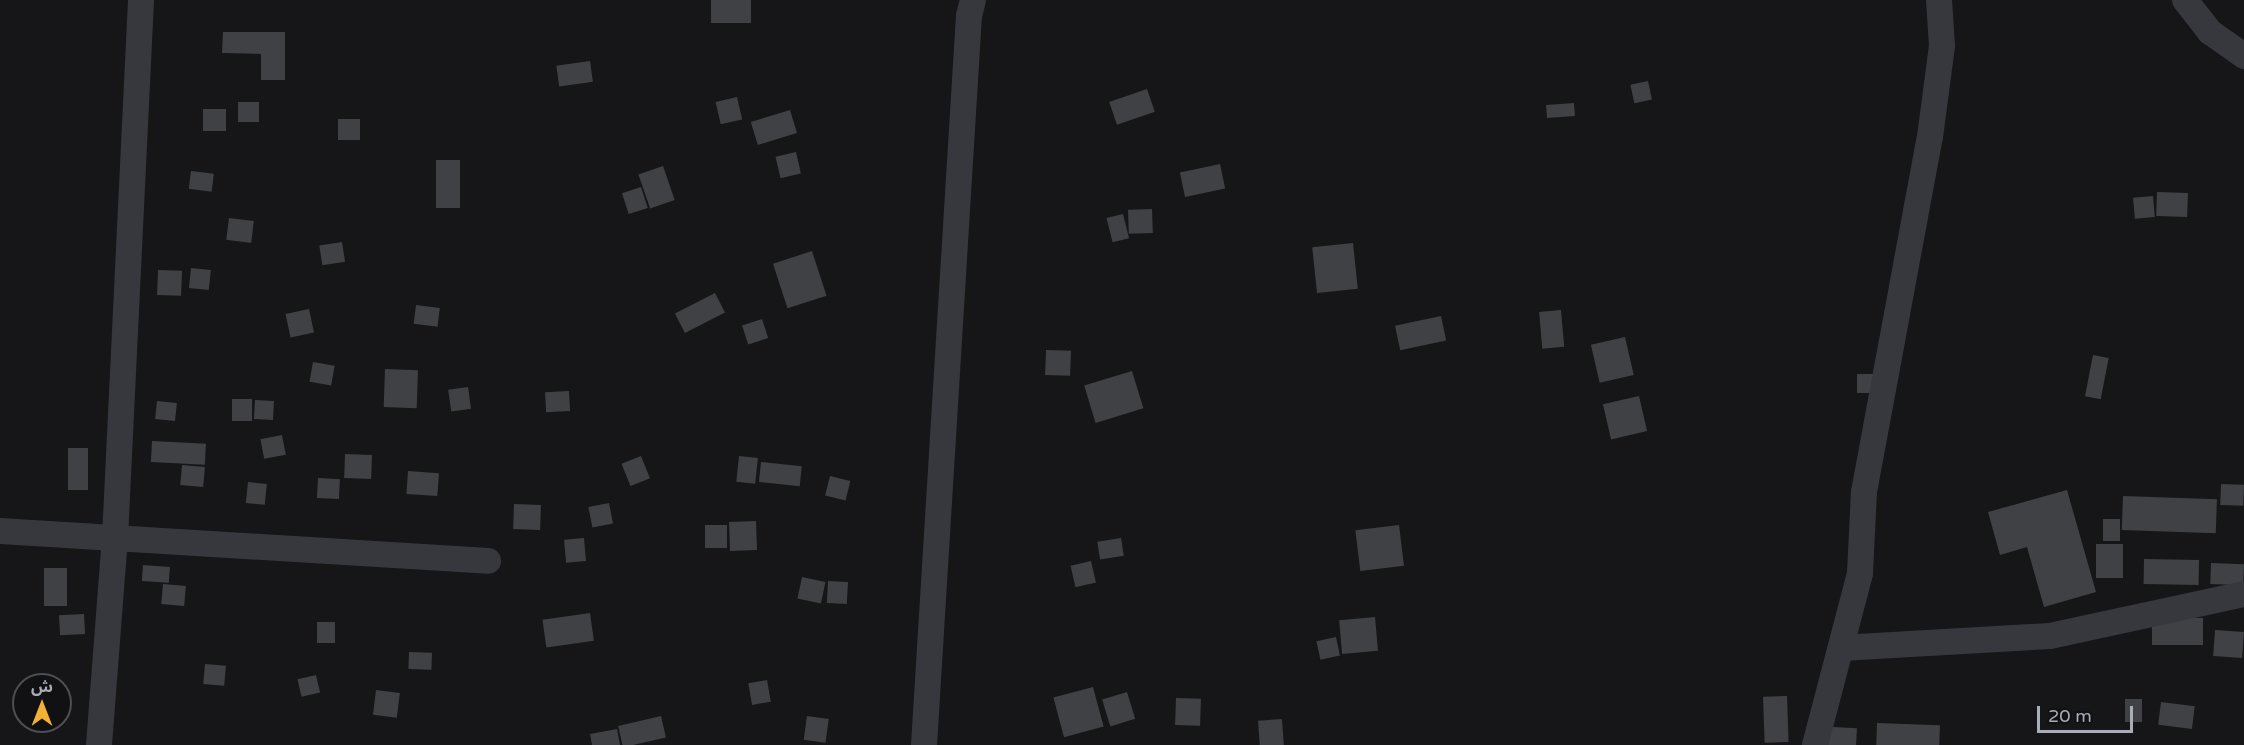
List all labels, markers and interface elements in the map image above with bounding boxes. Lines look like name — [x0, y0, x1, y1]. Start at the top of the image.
north arrow — [12, 673, 72, 733]
text: ش — [31, 677, 53, 697]
scale bar — [2040, 694, 2136, 732]
text: 20 m — [2048, 705, 2092, 727]

